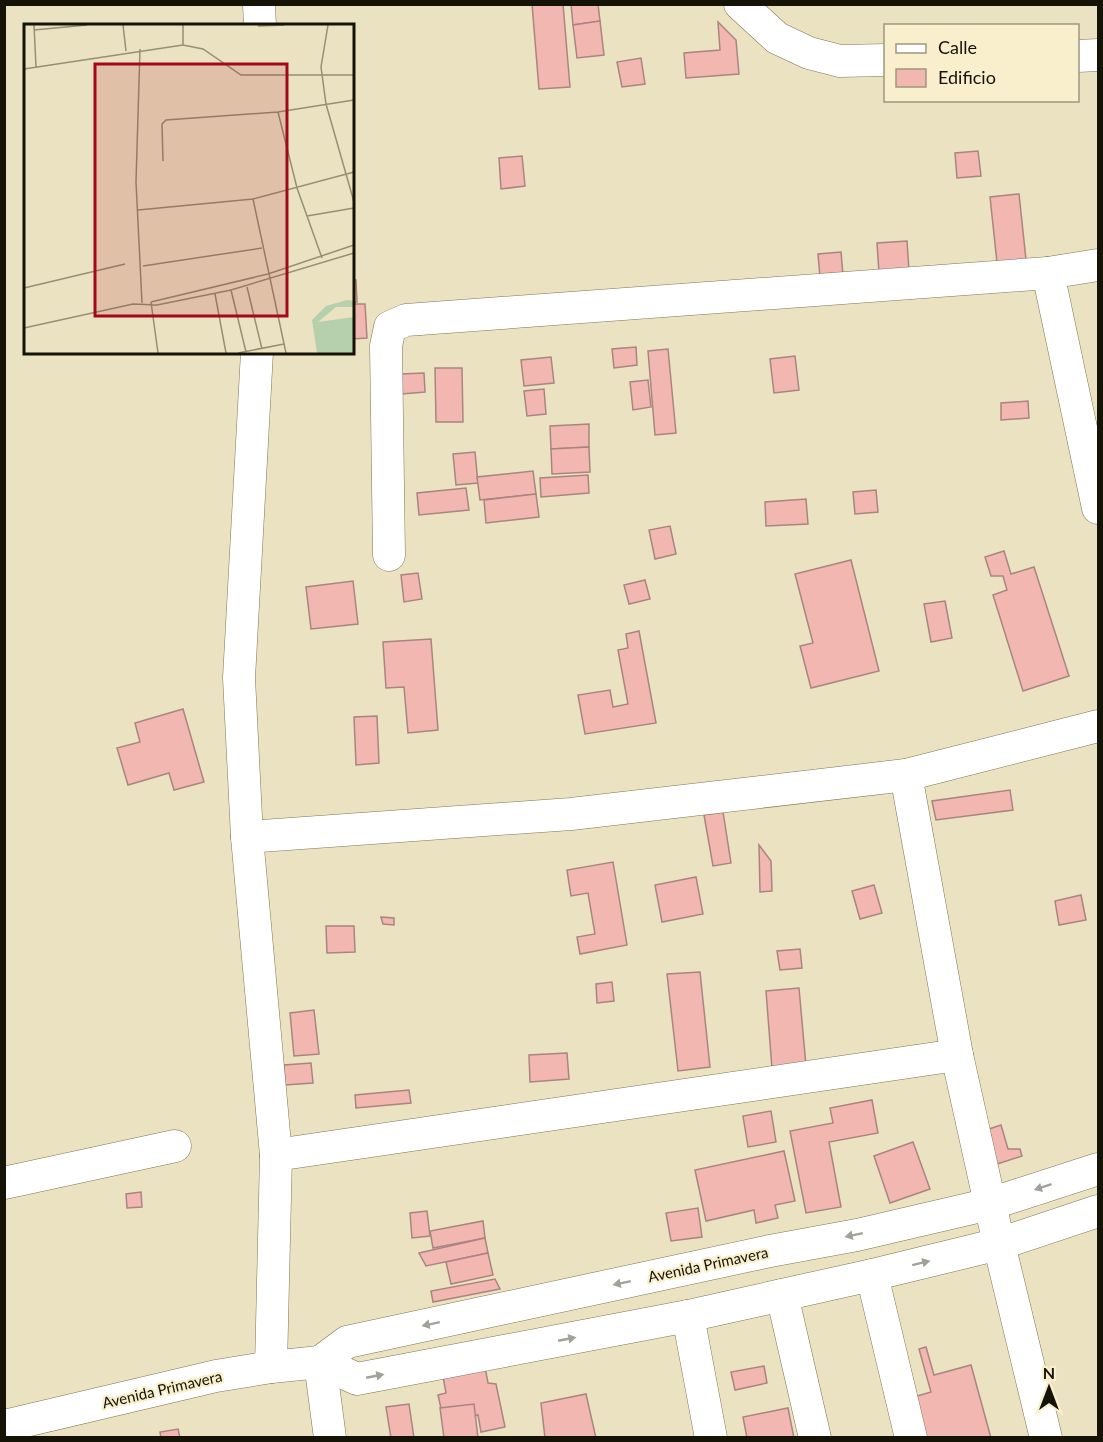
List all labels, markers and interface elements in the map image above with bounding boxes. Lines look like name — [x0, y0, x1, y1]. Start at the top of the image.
inset map — [24, 24, 354, 354]
legend — [884, 24, 1079, 102]
text: Calle — [938, 36, 977, 58]
text: Edificio — [938, 66, 996, 88]
one-way arrow — [1034, 1182, 1052, 1192]
one-way arrow — [844, 1231, 863, 1240]
street label: Avenida Primavera — [646, 1242, 770, 1286]
one-way arrow — [912, 1258, 931, 1267]
one-way arrow — [613, 1278, 631, 1288]
one-way arrow — [422, 1319, 441, 1329]
one-way arrow — [557, 1334, 576, 1343]
north arrow — [1019, 1358, 1079, 1418]
text: N — [1043, 1363, 1055, 1382]
street label: Avenida Primavera — [100, 1366, 224, 1412]
one-way arrow — [366, 1371, 385, 1380]

